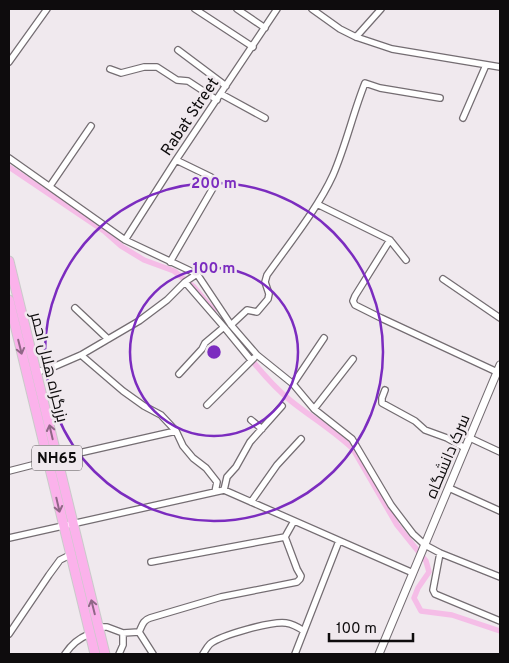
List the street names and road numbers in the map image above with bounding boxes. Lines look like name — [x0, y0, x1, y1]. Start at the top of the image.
street label: Rabat Street — [157, 74, 224, 160]
street label: بزرگراه هلال احمر — [24, 309, 71, 425]
street label: سرک دانشگاه — [422, 412, 476, 502]
road number: NH65 — [32, 446, 82, 470]

